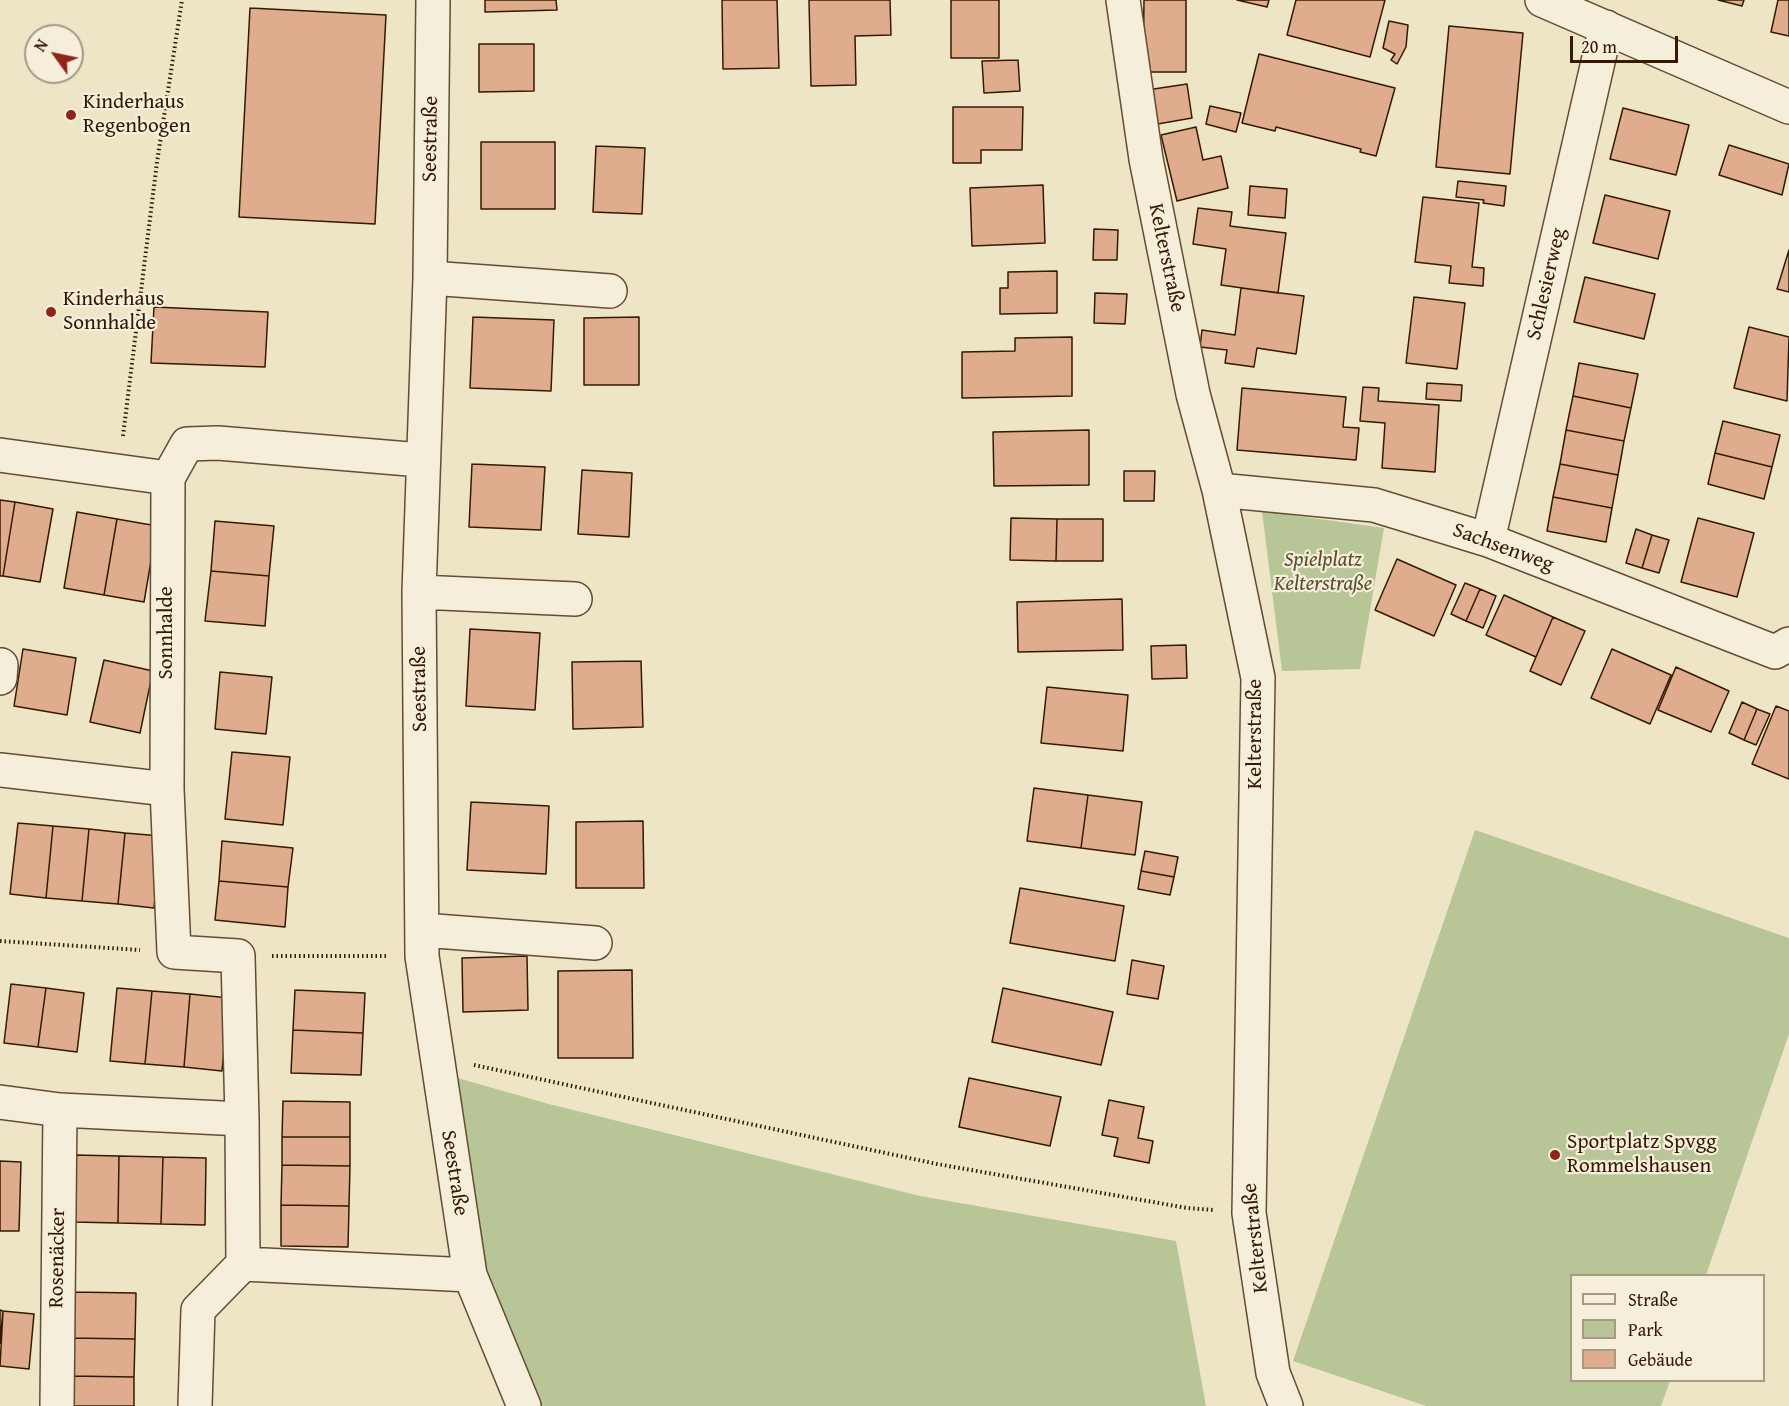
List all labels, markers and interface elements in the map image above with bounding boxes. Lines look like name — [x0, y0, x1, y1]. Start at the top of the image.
north arrow — [24, 24, 84, 84]
scale bar — [1573, 24, 1681, 62]
text: 20 m — [1581, 33, 1617, 60]
text: N — [28, 34, 54, 56]
place label: Kinderhaus Regenbogen — [83, 90, 191, 140]
street label: Seestraße — [418, 96, 444, 182]
marker: Kinderhaus Regenbogen — [64, 108, 78, 122]
street label: Kelterstraße — [1142, 201, 1190, 315]
street label: Schlesierweg — [1522, 225, 1572, 343]
place label: Kinderhaus Sonnhalde — [63, 287, 164, 337]
marker: Kinderhaus Sonnhalde — [44, 305, 58, 319]
street label: Sachsenweg — [1449, 518, 1557, 578]
park label: Spielplatz Kelterstraße — [1274, 548, 1372, 598]
street label: Sonnhalde — [154, 586, 180, 680]
street label: Seestraße — [407, 646, 433, 732]
street label: Kelterstraße — [1243, 679, 1269, 789]
street label: Seestraße — [435, 1128, 473, 1218]
place label: Sportplatz Spvgg Rommelshausen — [1567, 1130, 1717, 1180]
marker: Sportplatz Spvgg Rommelshausen — [1548, 1148, 1562, 1162]
street label: Kelterstraße — [1238, 1182, 1274, 1294]
street label: Rosenäcker — [45, 1208, 71, 1308]
legend — [1570, 1274, 1765, 1382]
text: Straße — [1628, 1286, 1678, 1313]
text: Park — [1628, 1316, 1663, 1343]
text: Gebäude — [1628, 1346, 1693, 1373]

